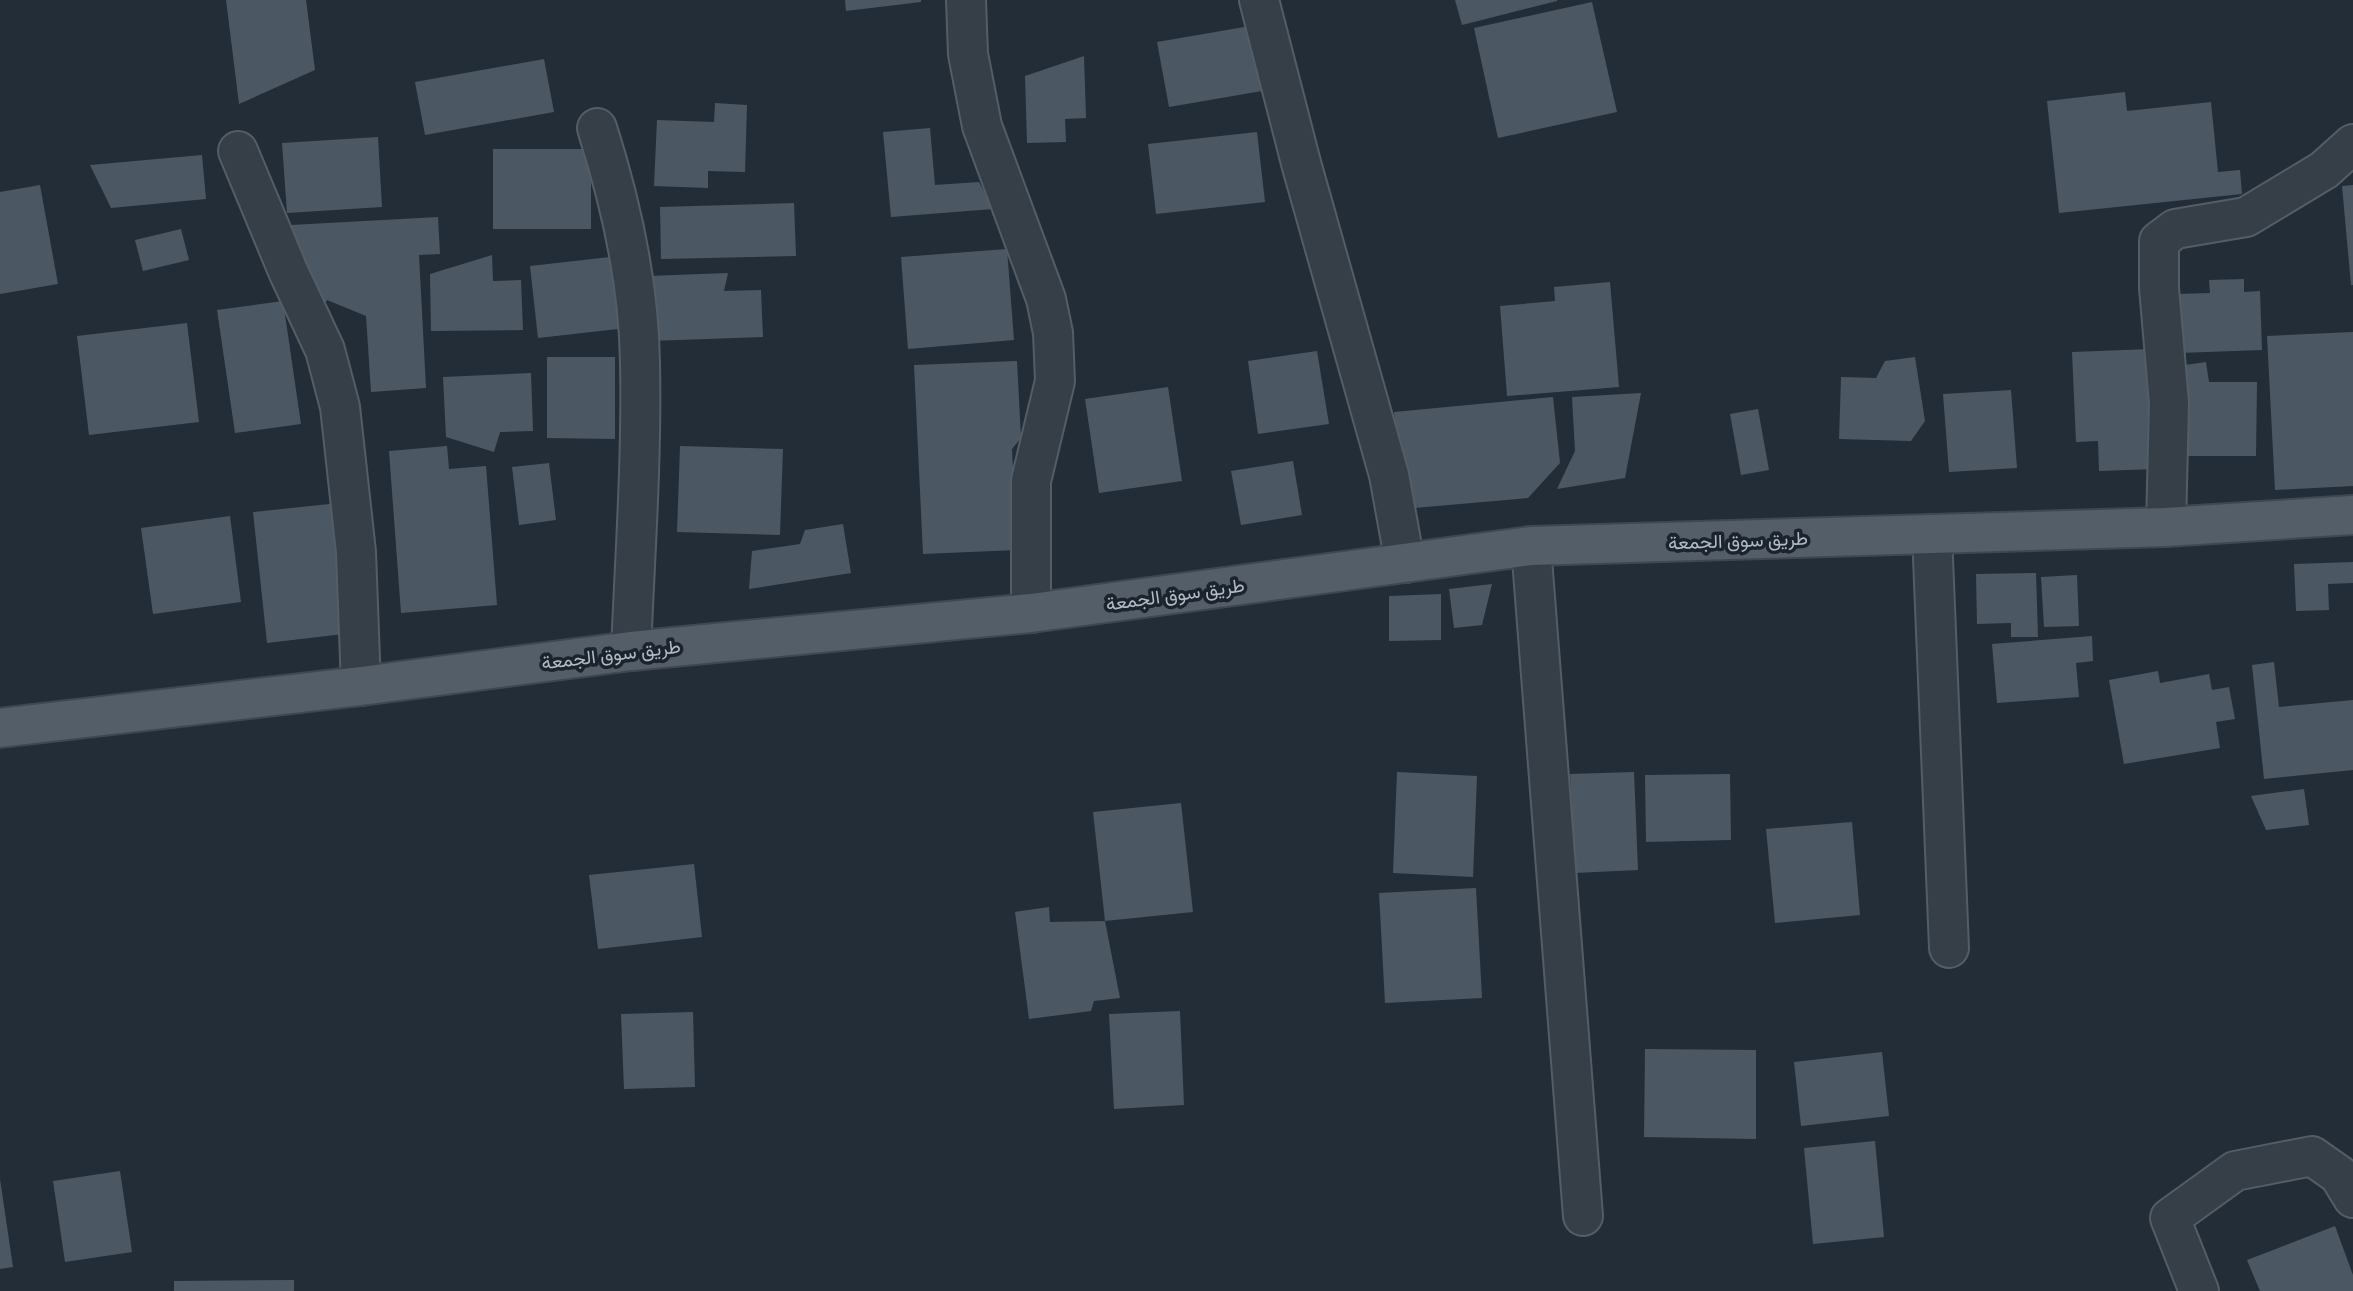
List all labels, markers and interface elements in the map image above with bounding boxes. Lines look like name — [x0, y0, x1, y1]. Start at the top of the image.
street label: طريق سوق الجمعة — [1668, 527, 1808, 554]
street label: طريق سوق الجمعة — [1104, 573, 1246, 616]
street label: طريق سوق الجمعة — [540, 635, 682, 674]

